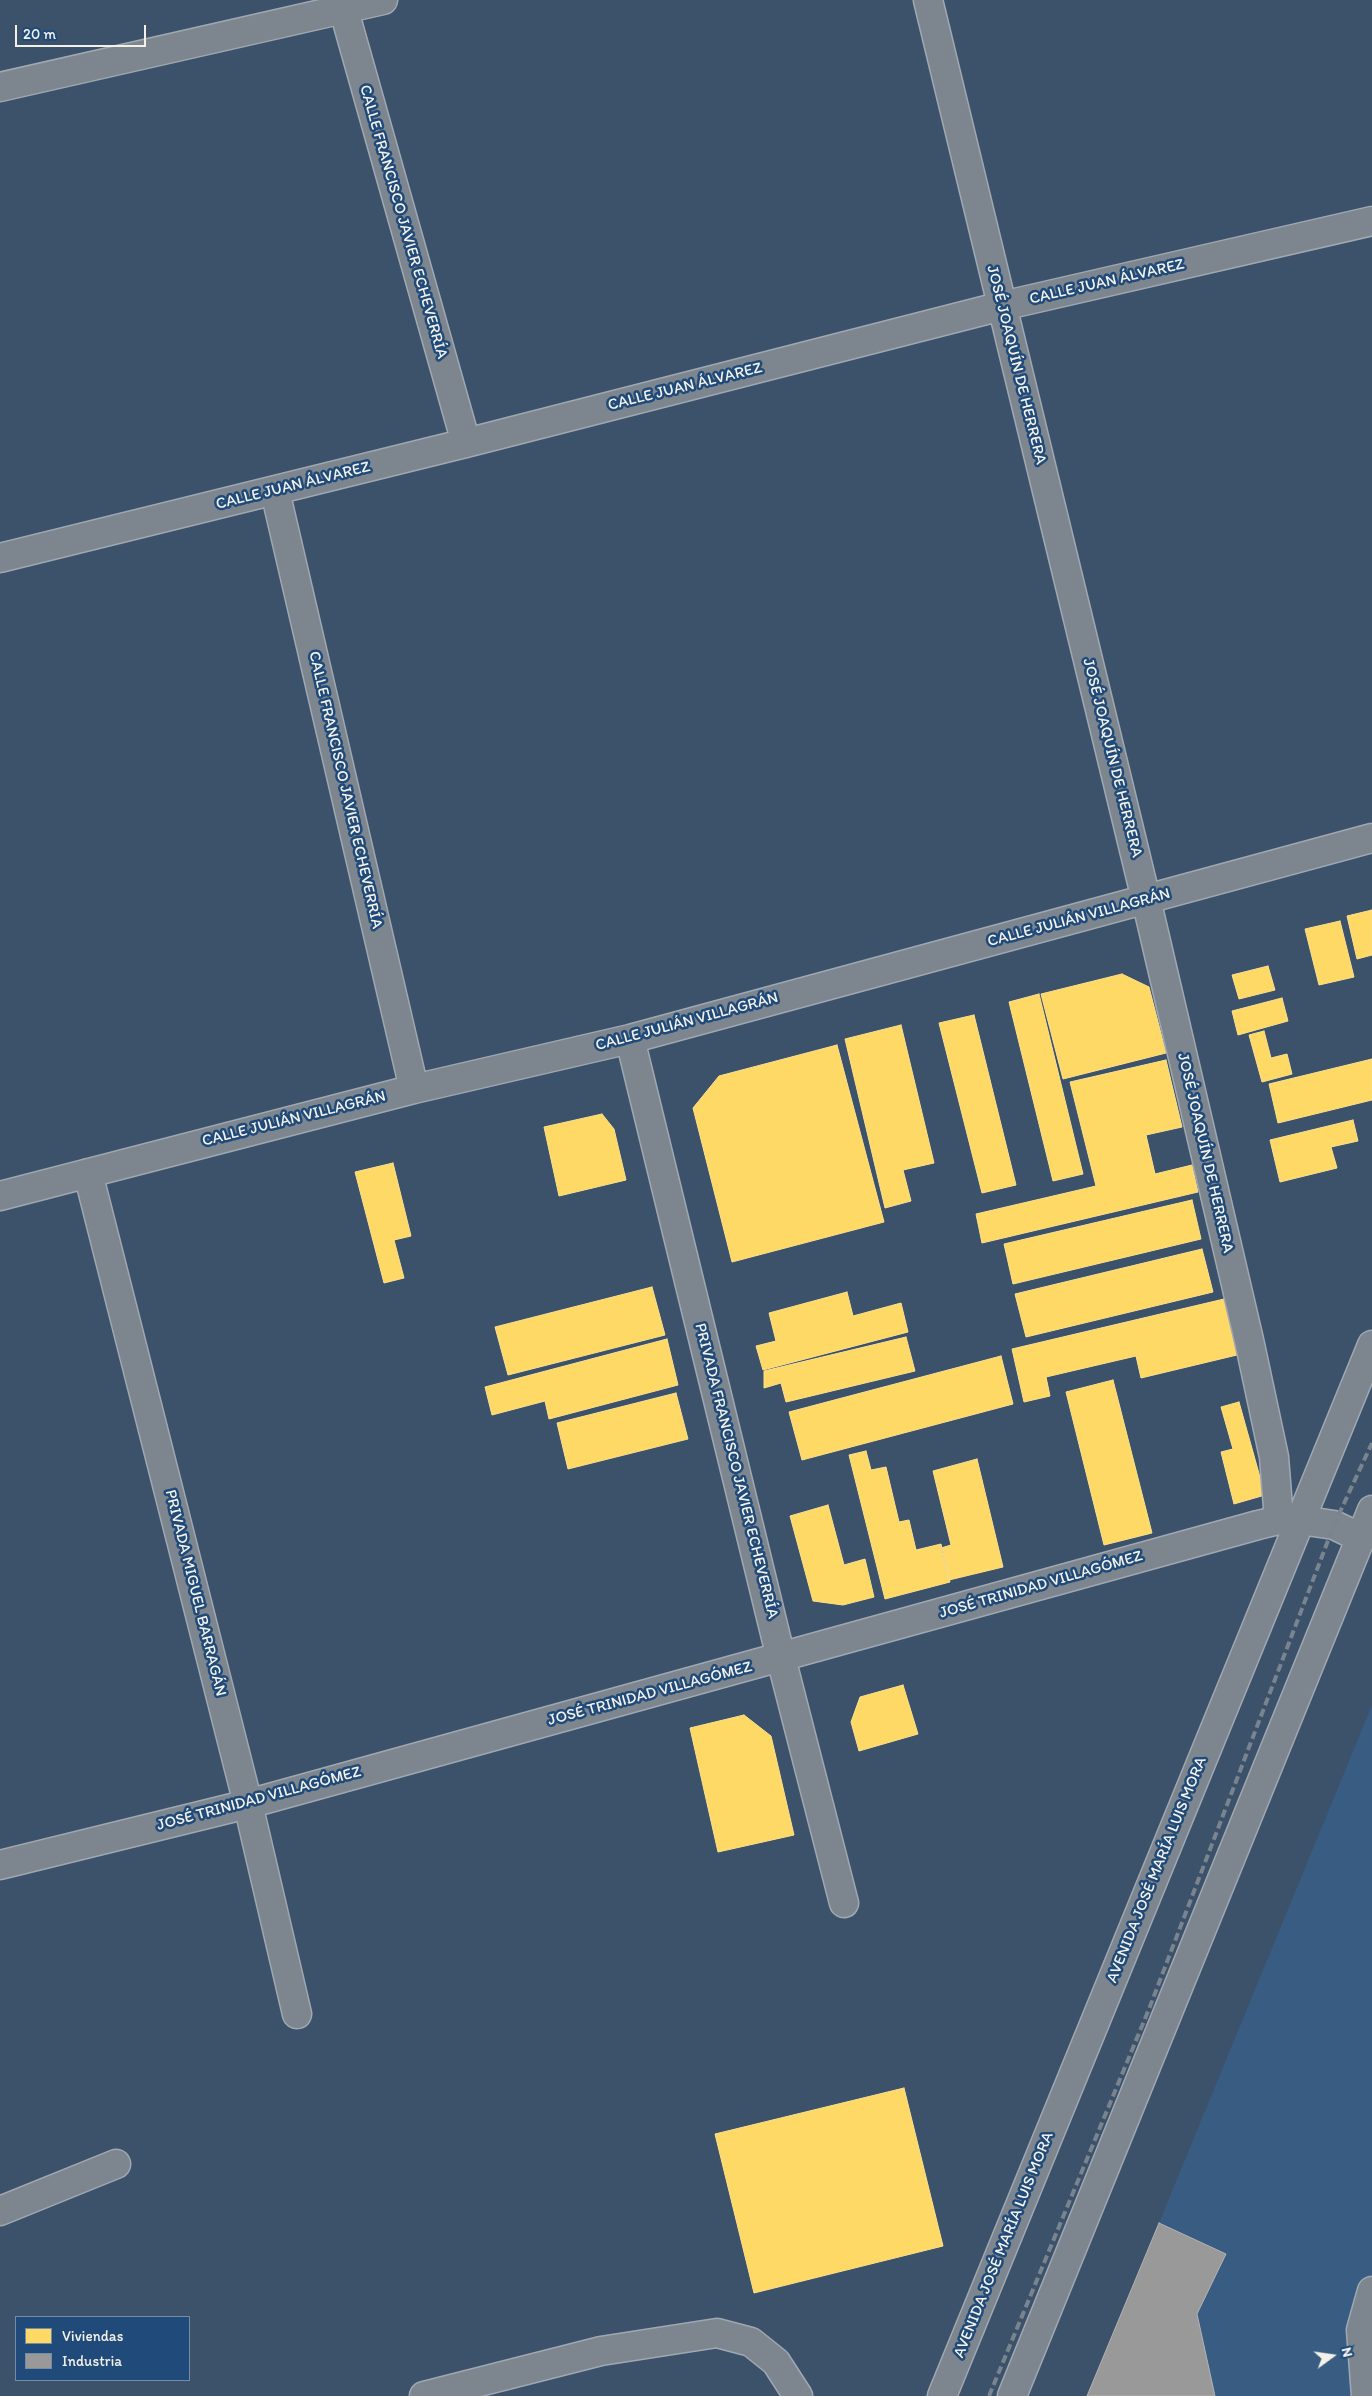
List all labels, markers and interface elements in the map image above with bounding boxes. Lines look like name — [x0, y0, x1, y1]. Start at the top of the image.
scale bar — [18, 15, 149, 47]
text: 20 m — [23, 25, 56, 43]
street label: CALLE FRANCISCO JAVIER ECHEVERRÍA — [355, 83, 451, 361]
street label: CALLE JUAN ÁLVAREZ — [1028, 255, 1186, 309]
street label: JOSÉ JOAQUÍN DE HERRERA — [982, 263, 1050, 467]
street label: CALLE JUAN ÁLVAREZ — [606, 359, 764, 415]
street label: CALLE JUAN ÁLVAREZ — [214, 458, 372, 514]
street label: CALLE FRANCISCO JAVIER ECHEVERRÍA — [304, 649, 386, 931]
street label: JOSÉ JOAQUÍN DE HERRERA — [1078, 656, 1146, 860]
street label: CALLE JULIÁN VILLAGRÁN — [986, 884, 1172, 952]
street label: CALLE JULIÁN VILLAGRÁN — [594, 988, 780, 1056]
street label: JOSÉ JOAQUÍN DE HERRERA — [1173, 1051, 1237, 1255]
street label: CALLE JULIÁN VILLAGRÁN — [200, 1087, 388, 1151]
street label: PRIVADA FRANCISCO JAVIER ECHEVERRÍA — [690, 1321, 782, 1621]
street label: PRIVADA MIGUEL BARRAGÁN — [160, 1488, 230, 1698]
street label: JOSÉ TRINIDAD VILLAGÓMEZ — [937, 1547, 1145, 1623]
street label: JOSÉ TRINIDAD VILLAGÓMEZ — [546, 1657, 754, 1731]
street label: AVENIDA JOSÉ MARÍA LUIS MORA — [1103, 1754, 1211, 1986]
street label: JOSÉ TRINIDAD VILLAGÓMEZ — [155, 1762, 363, 1836]
street label: AVENIDA JOSÉ MARÍA LUIS MORA — [950, 2129, 1058, 2361]
legend — [15, 2316, 190, 2381]
text: Viviendas — [62, 2327, 123, 2345]
north arrow — [1307, 2331, 1357, 2381]
text: N — [1338, 2346, 1356, 2359]
text: Industria — [62, 2352, 122, 2370]

